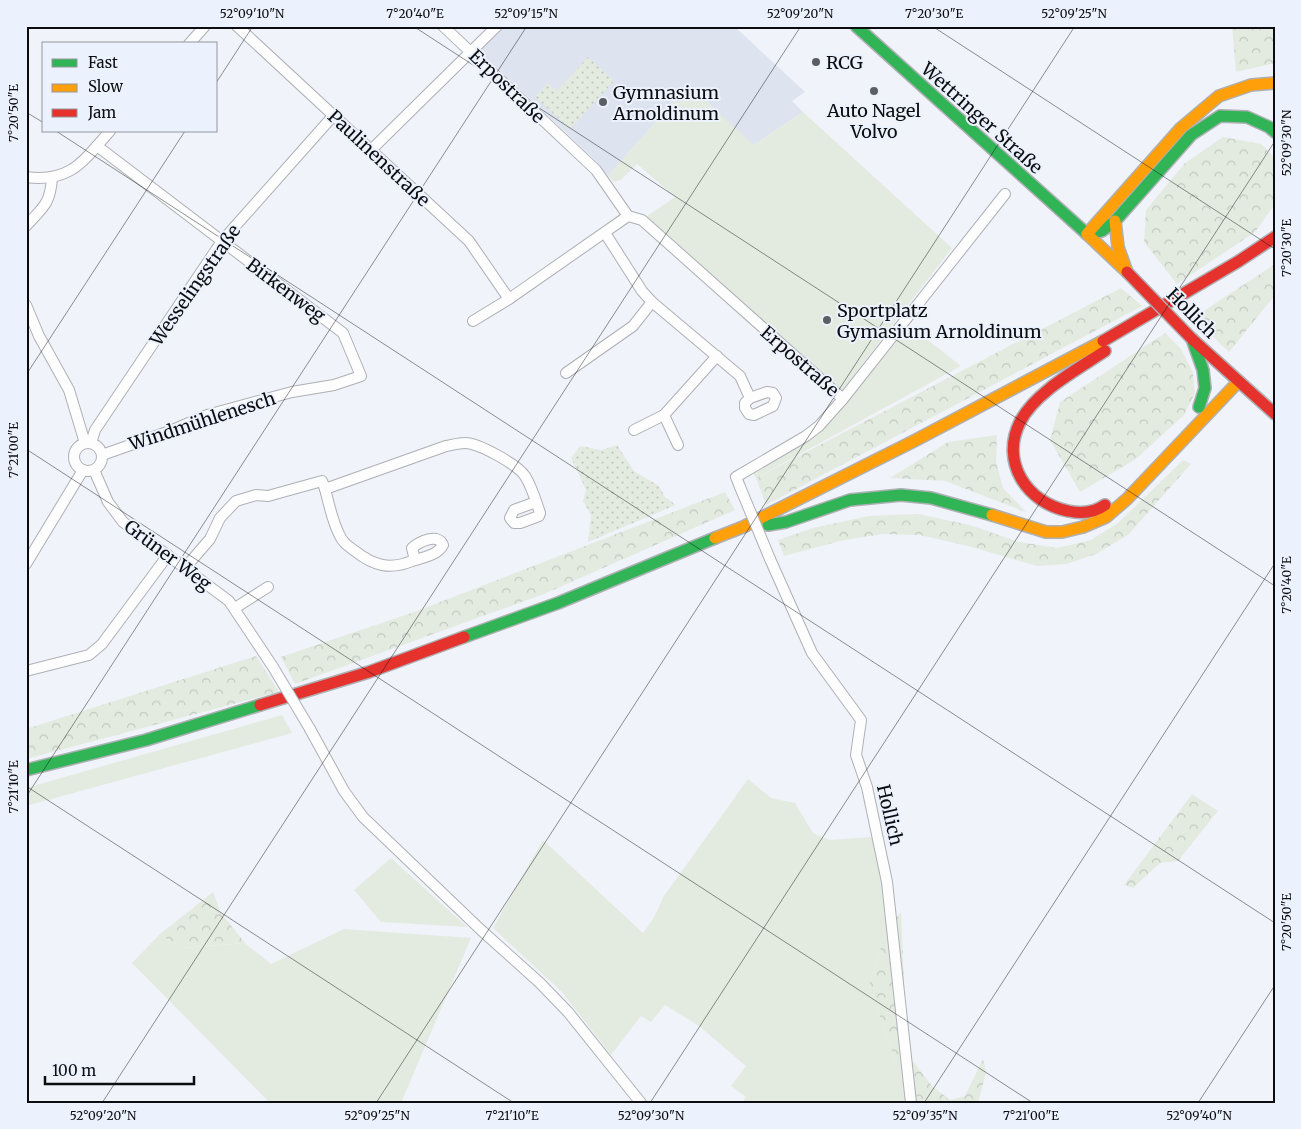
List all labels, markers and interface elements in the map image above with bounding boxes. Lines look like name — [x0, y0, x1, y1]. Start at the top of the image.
text: 52°09'10"N — [220, 6, 285, 21]
text: 7°20'40"E — [386, 6, 444, 21]
text: 52°09'15"N — [494, 6, 559, 21]
text: 52°09'20"N — [767, 6, 834, 21]
text: 7°20'30"E — [905, 6, 963, 21]
text: 52°09'25"N — [1041, 6, 1107, 21]
legend — [42, 42, 218, 132]
street label: Erpostraße — [464, 44, 550, 128]
place label: RCG — [826, 51, 863, 74]
text: Fast — [88, 53, 118, 72]
marker: RCG — [810, 56, 822, 68]
street label: Wettringer Straße — [916, 57, 1048, 179]
text: Slow — [88, 77, 123, 96]
place label: Gymnasium Arnoldinum — [612, 81, 719, 125]
text: 7°20'50"E — [6, 84, 21, 142]
marker: Auto Nagel Volvo — [868, 85, 880, 97]
marker: Gymnasium Arnoldinum — [597, 96, 609, 108]
place label: Auto Nagel Volvo — [826, 99, 921, 143]
text: Jam — [87, 103, 116, 122]
street label: Paulinenstraße — [323, 105, 435, 211]
text: 52°09'30"N — [1279, 109, 1294, 176]
text: 7°20'30"E — [1279, 219, 1294, 277]
street label: Wesselingstraße — [144, 220, 245, 351]
street label: Birkenweg — [242, 253, 330, 327]
street label: Hollich — [1162, 283, 1222, 343]
place label: Sportplatz Gymasium Arnoldinum — [837, 299, 1042, 343]
marker: Sportplatz Gymasium Arnoldinum — [821, 314, 833, 326]
street label: Erpostraße — [756, 321, 844, 401]
street label: Windmühlenesch — [125, 386, 278, 456]
text: 7°21'00"E — [6, 422, 21, 478]
street label: Grüner Weg — [120, 515, 216, 595]
text: 7°20'40"E — [1279, 556, 1294, 614]
text: 7°21'10"E — [6, 760, 21, 814]
street label: Hollich — [872, 782, 908, 848]
text: 7°20'50"E — [1279, 893, 1294, 951]
scale bar — [45, 1054, 194, 1086]
text: 100 m — [52, 1061, 96, 1080]
text: 52°09'20"N — [70, 1108, 137, 1123]
text: 52°09'25"N — [344, 1108, 410, 1123]
text: 7°21'10"E — [485, 1108, 539, 1123]
text: 52°09'30"N — [618, 1108, 685, 1123]
text: 52°09'35"N — [893, 1108, 958, 1123]
text: 7°21'00"E — [1003, 1108, 1059, 1123]
text: 52°09'40"N — [1166, 1108, 1233, 1123]

